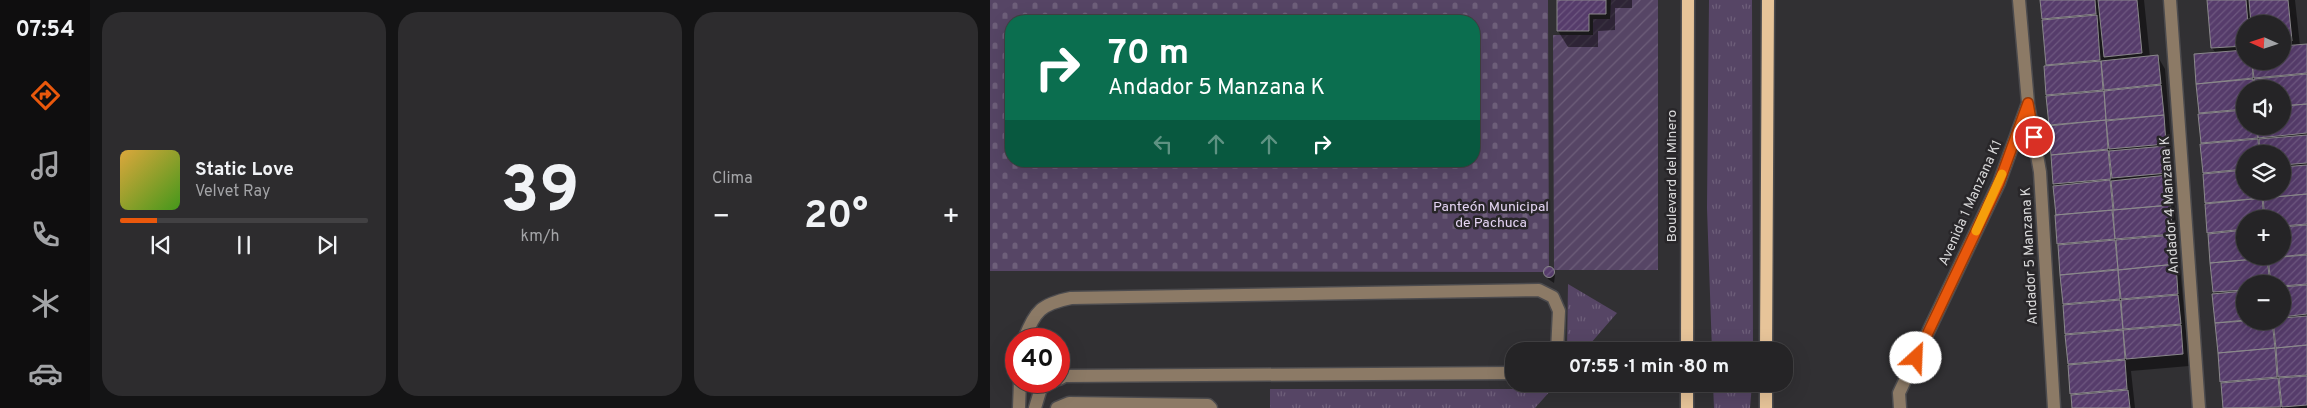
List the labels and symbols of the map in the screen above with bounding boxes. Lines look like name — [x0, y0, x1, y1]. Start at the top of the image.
north arrow — [2236, 15, 2291, 70]
street label: Boulevard del Minero — [1664, 110, 1681, 242]
pin — [2013, 116, 2055, 158]
street label: Andador 4 Manzana K — [2157, 136, 2183, 274]
street label: Avenida 1 Manzana K1 — [1936, 137, 2006, 269]
street label: Andador 5 Manzana K — [2018, 187, 2042, 325]
park label: Panteón Municipal de Pachuca — [1433, 199, 1549, 232]
speed limit sign: 40 — [1005, 328, 1070, 393]
position arrow — [1889, 331, 1941, 383]

